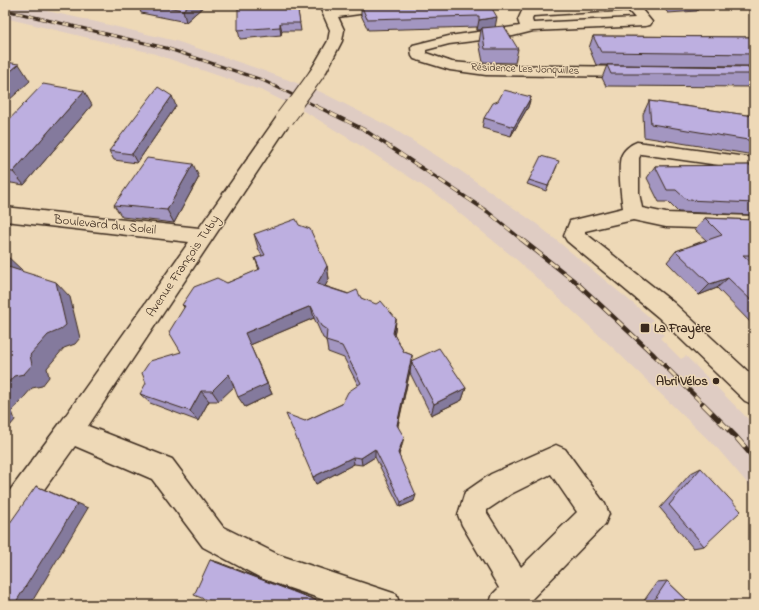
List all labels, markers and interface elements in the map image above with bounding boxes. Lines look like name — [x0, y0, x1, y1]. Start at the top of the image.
street label: Résidence Les Jonquilles — [470, 59, 580, 79]
street label: Boulevard du Soleil — [52, 210, 157, 240]
street label: Avenue François Tuby — [142, 211, 225, 322]
place label: La Frayère — [654, 319, 712, 340]
marker: La Frayère — [639, 322, 651, 334]
place label: Abri Vélos — [656, 372, 708, 391]
marker: Abri Vélos — [711, 376, 721, 386]

